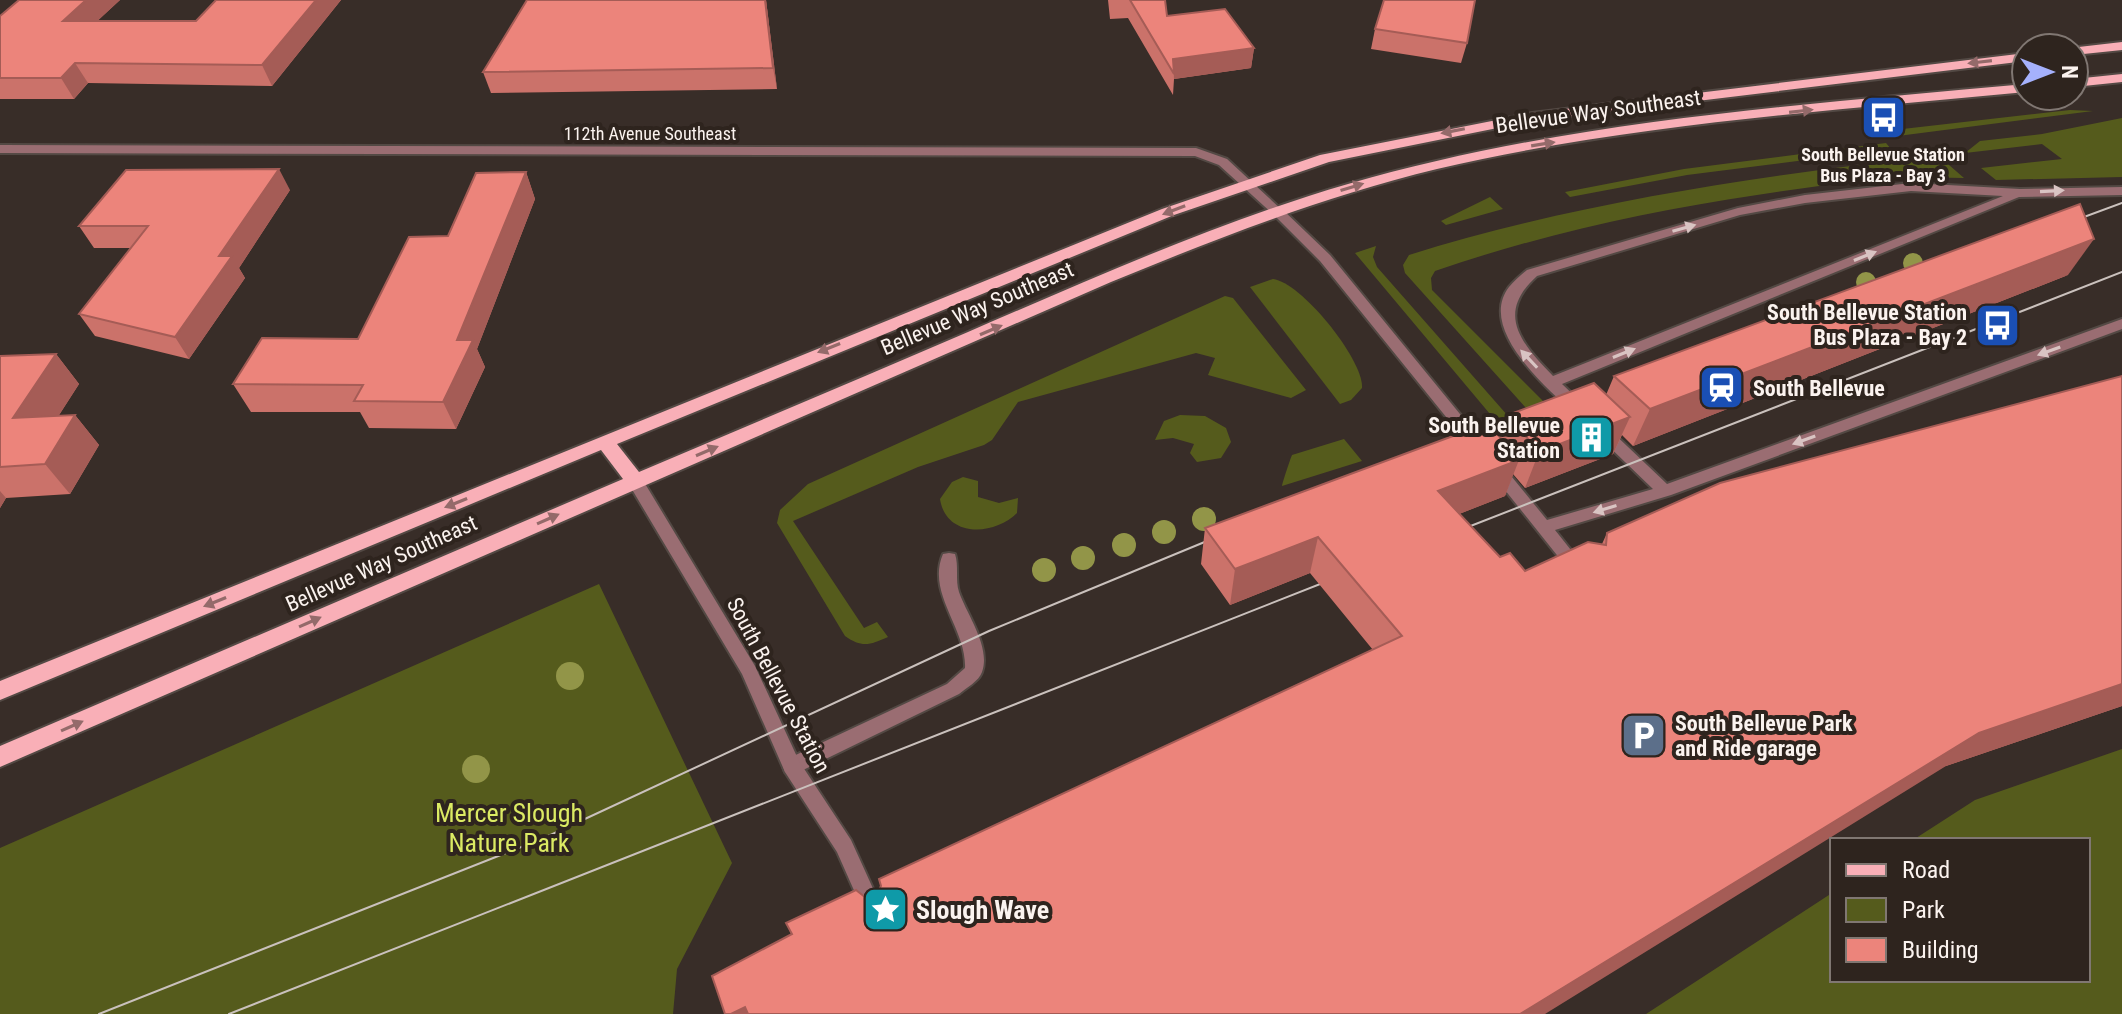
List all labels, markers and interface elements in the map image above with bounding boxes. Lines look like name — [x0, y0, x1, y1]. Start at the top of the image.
north arrow — [2010, 32, 2090, 112]
one-way arrow — [1967, 56, 1992, 69]
text: N — [2057, 65, 2082, 79]
street label: Bellevue Way Southeast — [1494, 85, 1702, 138]
bus stop icon: South Bellevue Station Bus Plaza - Bay 3 — [1859, 93, 1907, 141]
one-way arrow — [1789, 104, 1814, 117]
street label: 112th Avenue Southeast — [564, 123, 736, 144]
one-way arrow — [1440, 125, 1465, 137]
one-way arrow — [1531, 138, 1556, 150]
place label: South Bellevue Station Bus Plaza - Bay 3 — [1801, 144, 1965, 186]
one-way arrow — [1341, 181, 1365, 193]
one-way arrow — [2040, 185, 2065, 198]
one-way arrow — [1162, 204, 1186, 217]
one-way arrow — [1672, 221, 1697, 233]
one-way arrow — [1853, 249, 1877, 262]
street label: Bellevue Way Southeast — [877, 257, 1077, 360]
place label: South Bellevue Station Bus Plaza - Bay 2 — [1767, 300, 1967, 350]
bus stop icon: South Bellevue Station Bus Plaza - Bay 2 — [1974, 301, 2022, 349]
one-way arrow — [980, 323, 1003, 336]
one-way arrow — [817, 342, 841, 355]
one-way arrow — [2037, 345, 2061, 358]
one-way arrow — [1612, 347, 1636, 360]
one-way arrow — [1520, 349, 1538, 368]
station icon: South Bellevue — [1698, 364, 1746, 412]
place label: South Bellevue — [1753, 376, 1885, 401]
place label: South Bellevue Station — [1428, 413, 1560, 463]
building icon: South Bellevue Station — [1567, 414, 1615, 462]
one-way arrow — [1792, 434, 1816, 447]
one-way arrow — [695, 444, 719, 457]
one-way arrow — [444, 497, 468, 510]
one-way arrow — [1592, 503, 1616, 516]
street label: Bellevue Way Southeast — [282, 510, 481, 617]
one-way arrow — [537, 512, 560, 525]
street label: South Bellevue Station — [722, 593, 835, 777]
one-way arrow — [203, 596, 227, 609]
one-way arrow — [298, 616, 322, 629]
place label: South Bellevue Park and Ride garage — [1675, 711, 1853, 761]
parking icon: South Bellevue Park and Ride garage — [1620, 712, 1668, 760]
one-way arrow — [60, 719, 83, 733]
park label: Mercer Slough Nature Park — [435, 798, 583, 858]
legend — [1830, 838, 2090, 982]
text: Road — [1902, 856, 1950, 884]
place icon: Slough Wave — [861, 886, 909, 934]
place label: Slough Wave — [916, 895, 1049, 925]
text: Park — [1902, 896, 1945, 924]
text: Building — [1902, 936, 1979, 964]

